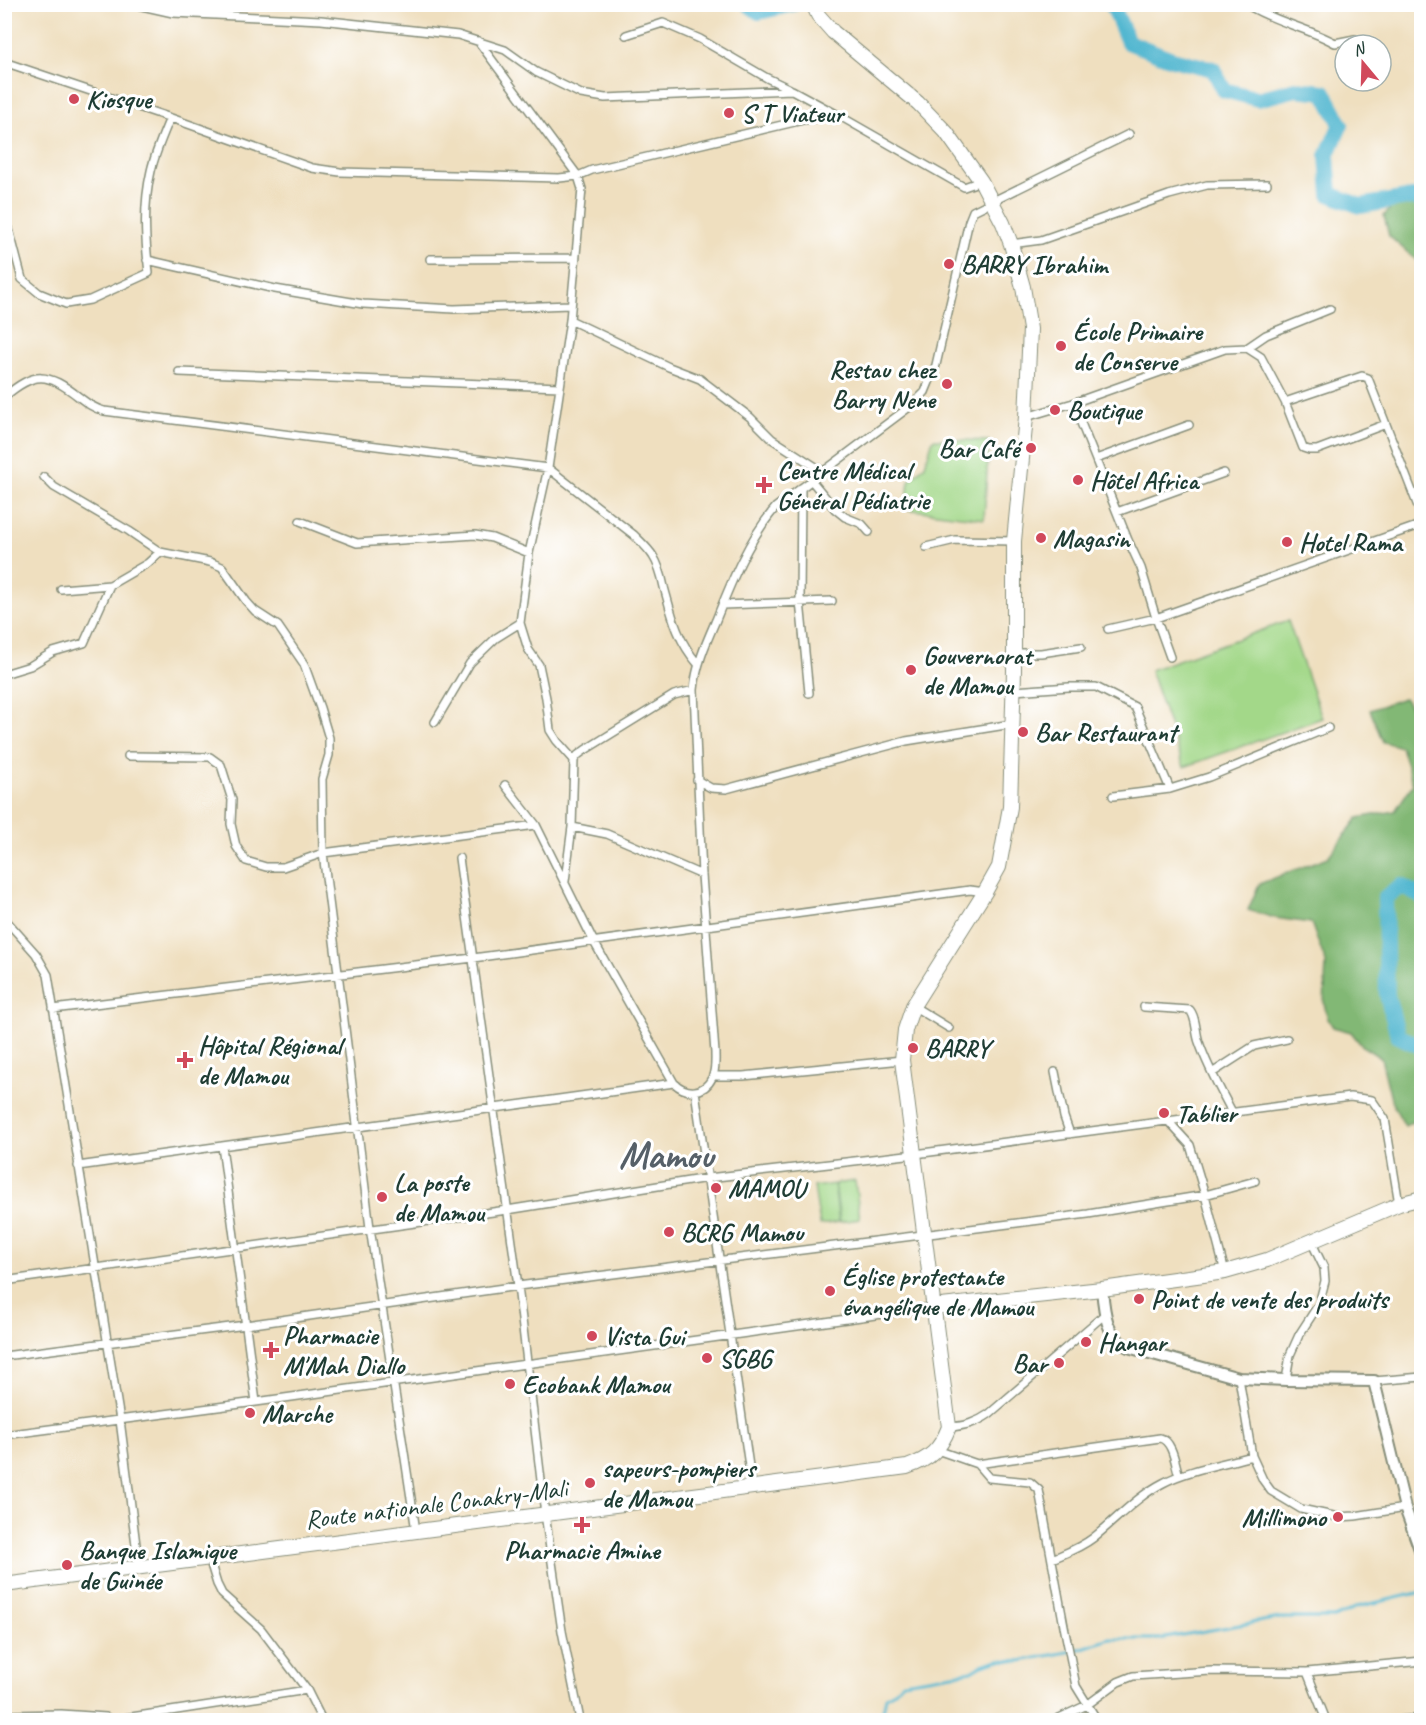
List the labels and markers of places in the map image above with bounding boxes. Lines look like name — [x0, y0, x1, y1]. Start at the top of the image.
place label: Kiosque — [86, 83, 153, 116]
marker: Kiosque — [67, 92, 81, 106]
place label: S T Viateur — [741, 97, 846, 130]
marker: S T Viateur — [722, 106, 736, 120]
place label: BARRY Ibrahim — [961, 248, 1109, 281]
marker: BARRY Ibrahim — [942, 257, 956, 271]
place label: École Primaire de Conserve — [1073, 315, 1204, 378]
marker: École Primaire de Conserve — [1054, 339, 1068, 353]
place label: Restau chez Barry Nene — [829, 353, 938, 416]
marker: Restau chez Barry Nene — [940, 377, 954, 391]
place label: Boutique — [1067, 394, 1144, 427]
marker: Boutique — [1048, 403, 1062, 417]
place label: Bar Café — [938, 432, 1024, 465]
marker: Bar Café — [1024, 441, 1038, 455]
place label: Centre Médical Général Pédiatrie — [777, 454, 931, 517]
place label: Hôtel Africa — [1090, 464, 1200, 497]
marker: Hôtel Africa — [1071, 473, 1085, 487]
marker: Centre Médical Général Pédiatrie — [755, 476, 773, 494]
place label: Magasin — [1053, 522, 1132, 555]
place label: Hotel Rama — [1299, 526, 1404, 559]
marker: Magasin — [1034, 531, 1048, 545]
marker: Hotel Rama — [1280, 535, 1294, 549]
place label: Gouvernorat de Mamou — [923, 639, 1035, 702]
marker: Gouvernorat de Mamou — [904, 663, 918, 677]
place label: Bar Restaurant — [1035, 716, 1181, 749]
marker: Bar Restaurant — [1016, 725, 1030, 739]
place label: Hôpital Régional de Mamou — [198, 1029, 347, 1092]
place label: BARRY — [925, 1032, 995, 1065]
marker: BARRY — [906, 1041, 920, 1055]
marker: Hôpital Régional de Mamou — [176, 1051, 194, 1069]
place label: Tablier — [1176, 1097, 1239, 1130]
marker: Tablier — [1157, 1106, 1171, 1120]
place label: La poste de Mamou — [394, 1166, 486, 1229]
place label: MAMOU — [728, 1172, 809, 1205]
marker: MAMOU — [709, 1181, 723, 1195]
marker: La poste de Mamou — [375, 1190, 389, 1204]
place label: BCRG Mamou — [681, 1216, 805, 1249]
marker: BCRG Mamou — [662, 1225, 676, 1239]
place label: Église protestante évangélique de Mamou — [842, 1260, 1036, 1323]
place label: Point de vente des produits — [1151, 1283, 1391, 1316]
marker: Église protestante évangélique de Mamou — [823, 1284, 837, 1298]
marker: Point de vente des produits — [1132, 1292, 1146, 1306]
place label: Pharmacie M'Mah Diallo — [283, 1319, 406, 1382]
place label: Vista Gui — [604, 1320, 688, 1353]
place label: Hangar — [1098, 1326, 1169, 1359]
marker: Vista Gui — [585, 1329, 599, 1343]
marker: Hangar — [1079, 1335, 1093, 1349]
place label: SGBG — [719, 1342, 775, 1375]
marker: Pharmacie M'Mah Diallo — [264, 1343, 278, 1357]
place label: Bar — [1012, 1347, 1050, 1380]
marker: SGBG — [700, 1351, 714, 1365]
marker: Bar — [1052, 1356, 1066, 1370]
place label: Ecobank Mamou — [522, 1368, 672, 1401]
marker: Ecobank Mamou — [503, 1377, 517, 1391]
place label: Marche — [262, 1397, 334, 1430]
marker: Marche — [243, 1406, 257, 1420]
place label: sapeurs-pompiers de Mamou — [602, 1452, 758, 1515]
marker: sapeurs-pompiers de Mamou — [583, 1476, 597, 1490]
place label: Millimono — [1242, 1501, 1328, 1534]
marker: Millimono — [1331, 1510, 1345, 1524]
marker: Pharmacie Amine — [575, 1518, 589, 1532]
place label: Banque Islamique de Guinée — [79, 1534, 238, 1597]
place label: Pharmacie Amine — [504, 1534, 662, 1567]
marker: Banque Islamique de Guinée — [60, 1558, 74, 1572]

